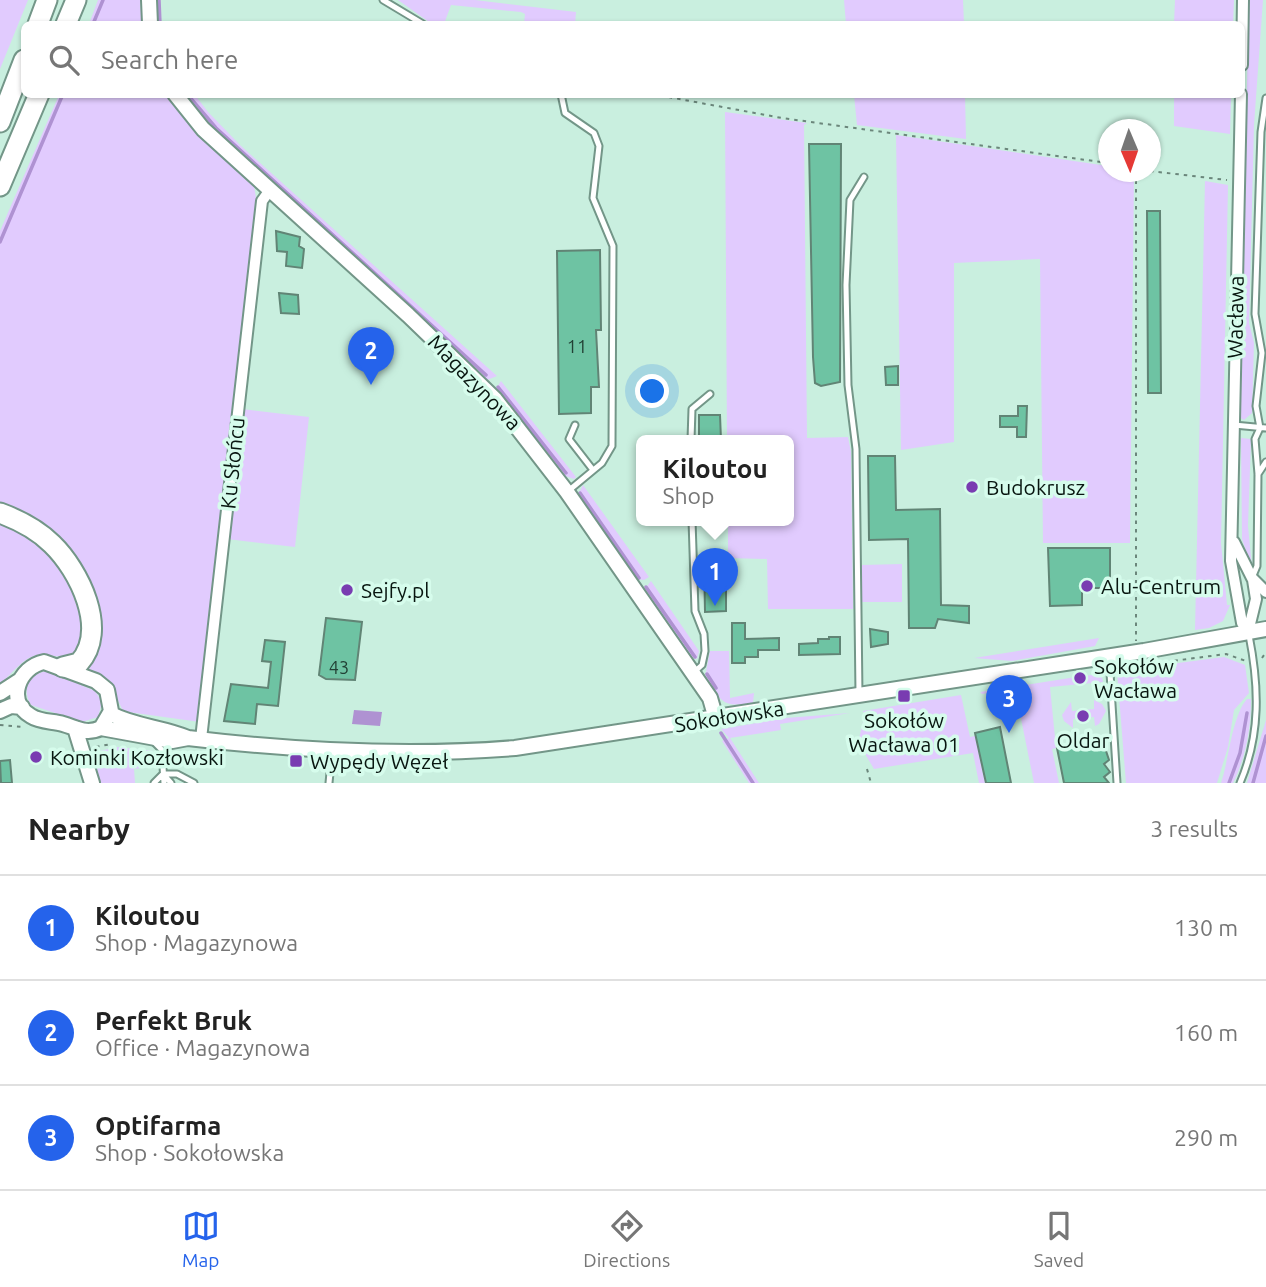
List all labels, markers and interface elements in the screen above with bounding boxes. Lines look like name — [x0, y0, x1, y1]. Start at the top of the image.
search box — [21, 21, 1245, 98]
icon: search — [45, 41, 83, 79]
text: Search here — [101, 45, 238, 74]
north arrow — [1098, 119, 1161, 182]
street label: Wacława — [1222, 275, 1248, 359]
pin: 2 — [348, 327, 394, 385]
street label: Magazynowa — [424, 329, 526, 435]
house number: 11 — [567, 336, 587, 356]
your location — [635, 374, 669, 408]
street label: Ku Słońcu — [215, 416, 249, 510]
popup — [636, 435, 794, 526]
text: Kiloutou — [662, 454, 768, 483]
place label: Budokrusz — [986, 475, 1085, 499]
marker: Budokrusz — [964, 479, 980, 495]
text: Shop — [662, 483, 714, 508]
pin: 1 — [692, 548, 738, 606]
place label: Alu-Centrum — [1101, 574, 1221, 598]
place label: Sejfy.pl — [361, 578, 430, 602]
marker: Alu-Centrum — [1079, 578, 1095, 594]
marker: Sejfy.pl — [339, 582, 355, 598]
place label: Sokołów Wacława — [1094, 654, 1177, 702]
house number: 43 — [329, 657, 349, 677]
marker: Sokołów Wacława — [1072, 670, 1088, 686]
pin: 3 — [986, 675, 1032, 733]
marker: Sokołów Wacława 01 — [896, 688, 912, 704]
street label: Sokołowska — [673, 696, 785, 736]
place label: Sokołów Wacława 01 — [848, 708, 960, 756]
marker: Oldar — [1075, 708, 1091, 724]
place label: Oldar — [1057, 728, 1109, 752]
place label: Kominki Kozłowski — [50, 745, 224, 769]
marker: Kominki Kozłowski — [28, 749, 44, 765]
place label: Wypędy Węzeł — [310, 749, 448, 773]
marker: Wypędy Węzeł — [288, 753, 304, 769]
text: Nearby — [28, 812, 130, 846]
text: 3 results — [1150, 816, 1238, 841]
text: Kiloutou — [95, 901, 200, 930]
text: 1 — [45, 915, 57, 940]
text: 130 m — [1174, 915, 1238, 940]
text: Shop · Magazynowa — [95, 930, 298, 955]
text: Perfekt Bruk — [95, 1006, 252, 1035]
text: 2 — [45, 1020, 57, 1045]
text: 160 m — [1174, 1020, 1238, 1045]
text: Office · Magazynowa — [95, 1035, 310, 1060]
text: Optifarma — [95, 1111, 221, 1140]
text: 3 — [45, 1125, 57, 1150]
text: 290 m — [1174, 1125, 1238, 1150]
text: Shop · Sokołowska — [95, 1140, 284, 1165]
tab: Map — [182, 1207, 220, 1271]
tab: Directions — [583, 1207, 670, 1271]
tab: Saved — [1034, 1207, 1084, 1271]

